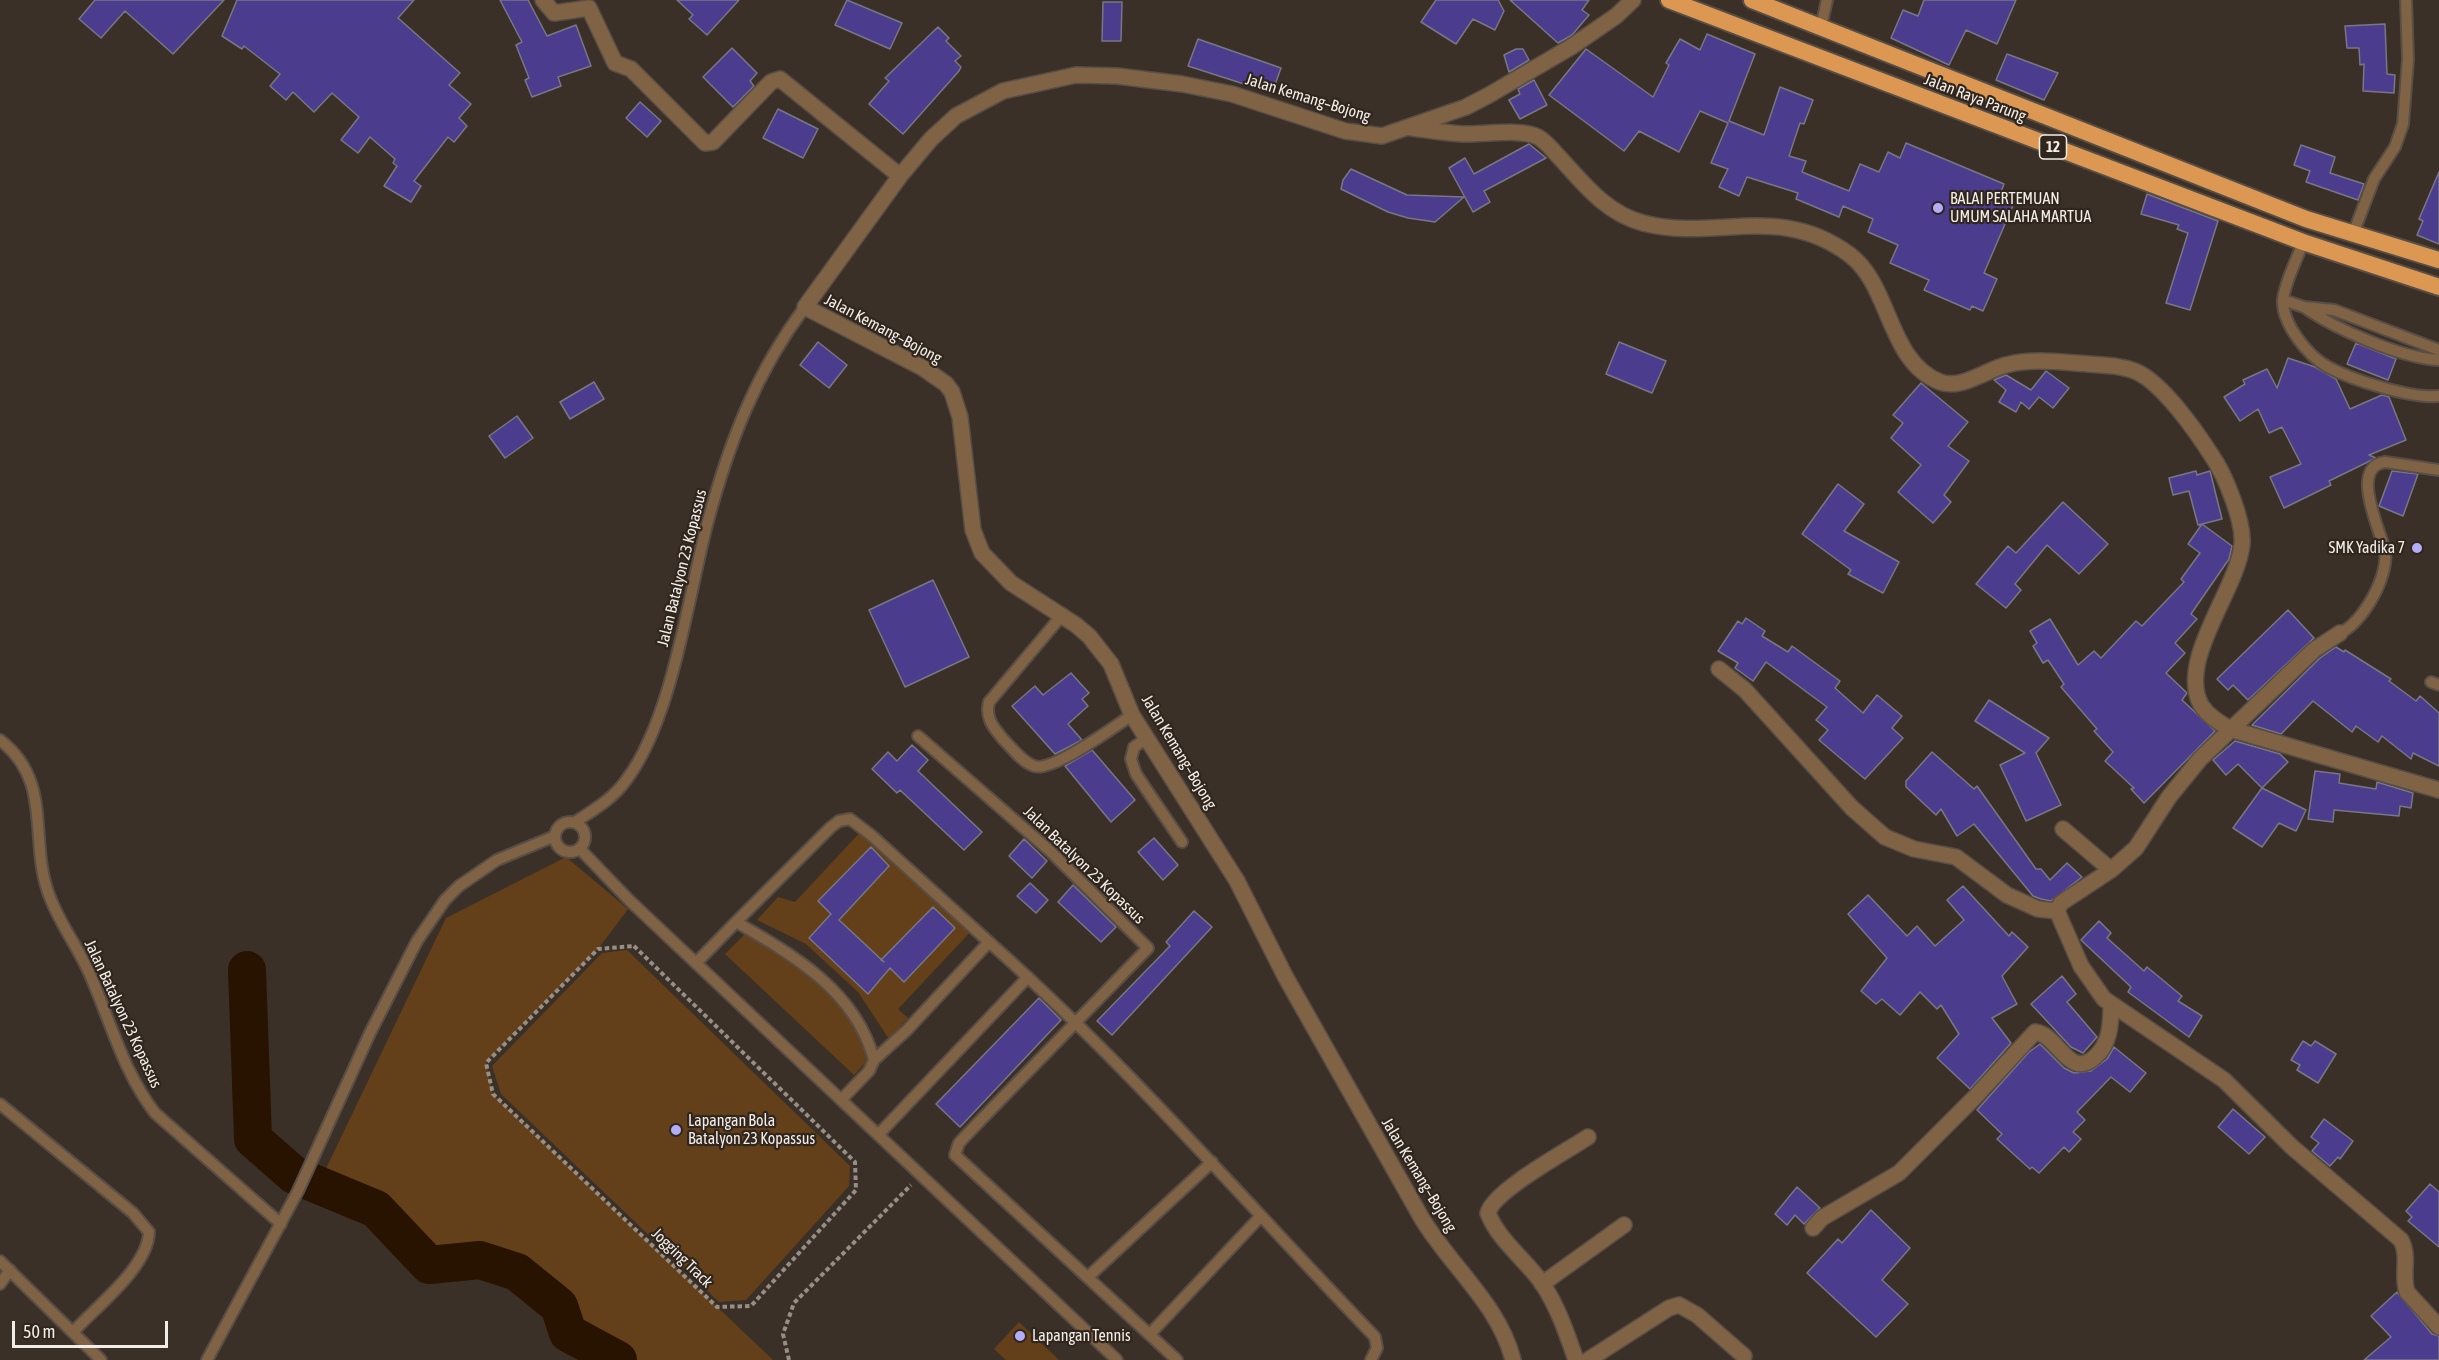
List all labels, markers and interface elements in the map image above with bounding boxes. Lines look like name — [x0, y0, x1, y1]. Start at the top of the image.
street label: Jalan Kemang–Bojong — [1243, 70, 1373, 126]
street label: Jalan Raya Parung — [1921, 70, 2029, 126]
road number: 12 — [2040, 135, 2066, 159]
place label: BALAI PERTEMUAN UMUM SALAHA MARTUA — [1950, 189, 2091, 227]
marker: BALAI PERTEMUAN UMUM SALAHA MARTUA — [1931, 201, 1945, 215]
street label: Jalan Kemang–Bojong — [821, 290, 945, 368]
street label: Jalan Batalyon 23 Kopassus — [653, 487, 711, 649]
place label: SMK Yadika 7 — [2328, 538, 2405, 558]
marker: SMK Yadika 7 — [2410, 541, 2424, 555]
street label: Jalan Kemang–Bojong — [1137, 691, 1221, 813]
street label: Jalan Batalyon 23 Kopassus — [1019, 802, 1149, 928]
street label: Jalan Batalyon 23 Kopassus — [80, 937, 166, 1091]
place label: Lapangan Bola Batalyon 23 Kopassus — [688, 1111, 815, 1149]
street label: Jalan Kemang–Bojong — [1377, 1114, 1461, 1236]
marker: Lapangan Bola Batalyon 23 Kopassus — [669, 1123, 683, 1137]
street label: Jogging Track — [647, 1224, 717, 1292]
scale bar — [15, 1309, 171, 1347]
text: 50 m — [23, 1321, 55, 1342]
place label: Lapangan Tennis — [1032, 1326, 1131, 1346]
marker: Lapangan Tennis — [1013, 1329, 1027, 1343]

